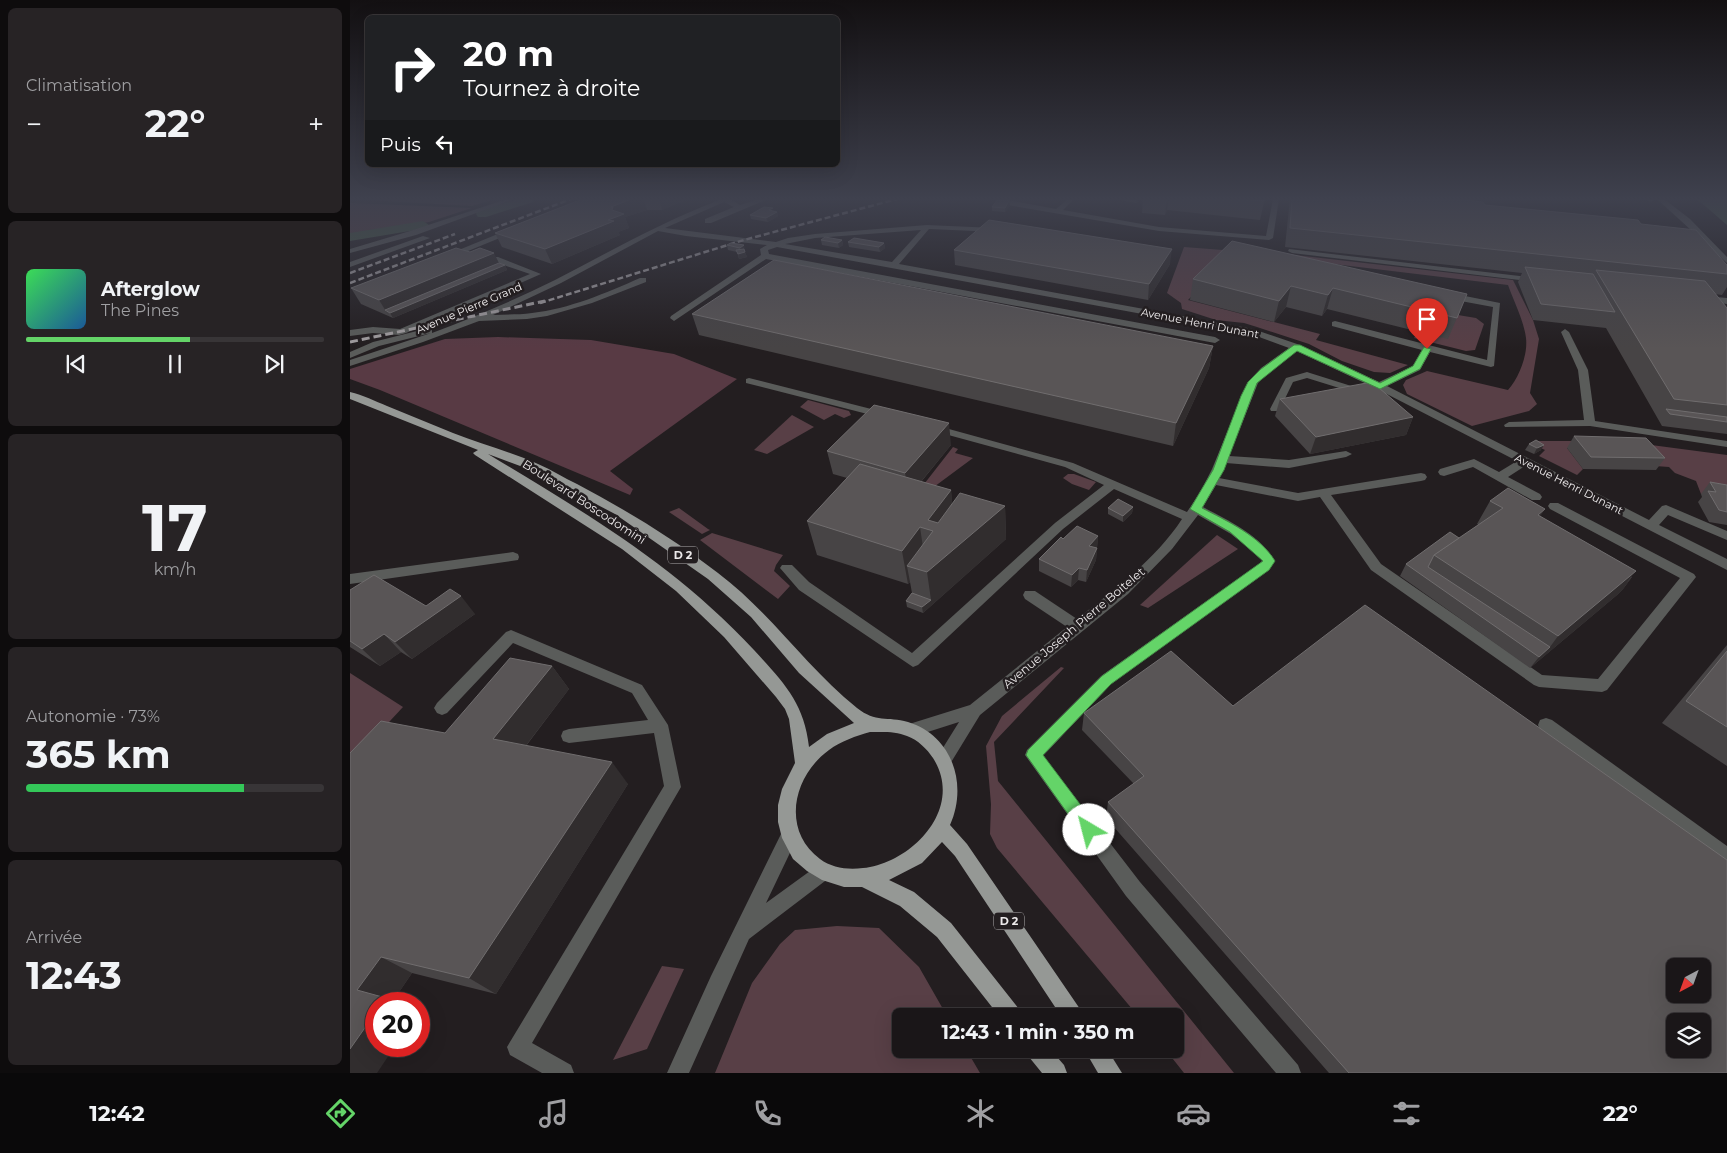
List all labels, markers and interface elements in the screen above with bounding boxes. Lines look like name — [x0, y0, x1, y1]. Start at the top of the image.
text: 20 m — [463, 32, 554, 75]
icon: right — [380, 35, 445, 100]
text: Tournez à droite — [463, 75, 640, 102]
text: Climatisation — [26, 76, 132, 95]
text: 22° — [145, 100, 205, 147]
text: − — [26, 107, 42, 141]
text: + — [308, 107, 324, 141]
icon: left — [431, 130, 459, 158]
text: Puis — [380, 133, 421, 156]
text: Afterglow — [101, 278, 200, 301]
street label: Avenue Pierre Grand — [414, 279, 524, 337]
pin — [1406, 298, 1448, 349]
text: The Pines — [101, 301, 179, 320]
street label: Avenue Henri Dunant — [1140, 305, 1261, 341]
icon: arrive — [1413, 305, 1441, 333]
icon: previous — [62, 350, 90, 378]
icon: pause — [161, 350, 189, 378]
icon: next — [260, 350, 288, 378]
street label: Avenue Henri Dunant — [1512, 451, 1626, 518]
street label: Boulevard Boscodomini — [520, 456, 649, 547]
text: 17 — [142, 488, 208, 567]
road number: D 2 — [668, 546, 698, 564]
text: km/h — [154, 560, 196, 579]
street label: Avenue Joseph Pierre Boitelet — [1000, 564, 1148, 691]
text: Autonomie · 73% — [26, 707, 160, 726]
text: 365 km — [26, 731, 171, 778]
position arrow — [1062, 803, 1114, 855]
road number: D 2 — [994, 912, 1024, 929]
text: Arrivée — [26, 928, 82, 947]
text: 12:43 — [26, 952, 122, 999]
north arrow — [1666, 958, 1711, 1002]
map controls — [1666, 958, 1711, 1058]
speed limit sign: 20 — [365, 992, 430, 1057]
button: layers — [1666, 1013, 1711, 1058]
text: 12:43 · 1 min · 350 m — [941, 1021, 1135, 1044]
icon: directions — [323, 1096, 358, 1131]
icon: music — [536, 1096, 571, 1131]
icon: phone — [750, 1096, 785, 1131]
icon: climate — [963, 1096, 998, 1131]
icon: car — [1176, 1096, 1211, 1131]
icon: filters — [1389, 1096, 1424, 1131]
text: 12:42 — [89, 1100, 145, 1127]
text: 22° — [1603, 1100, 1638, 1127]

